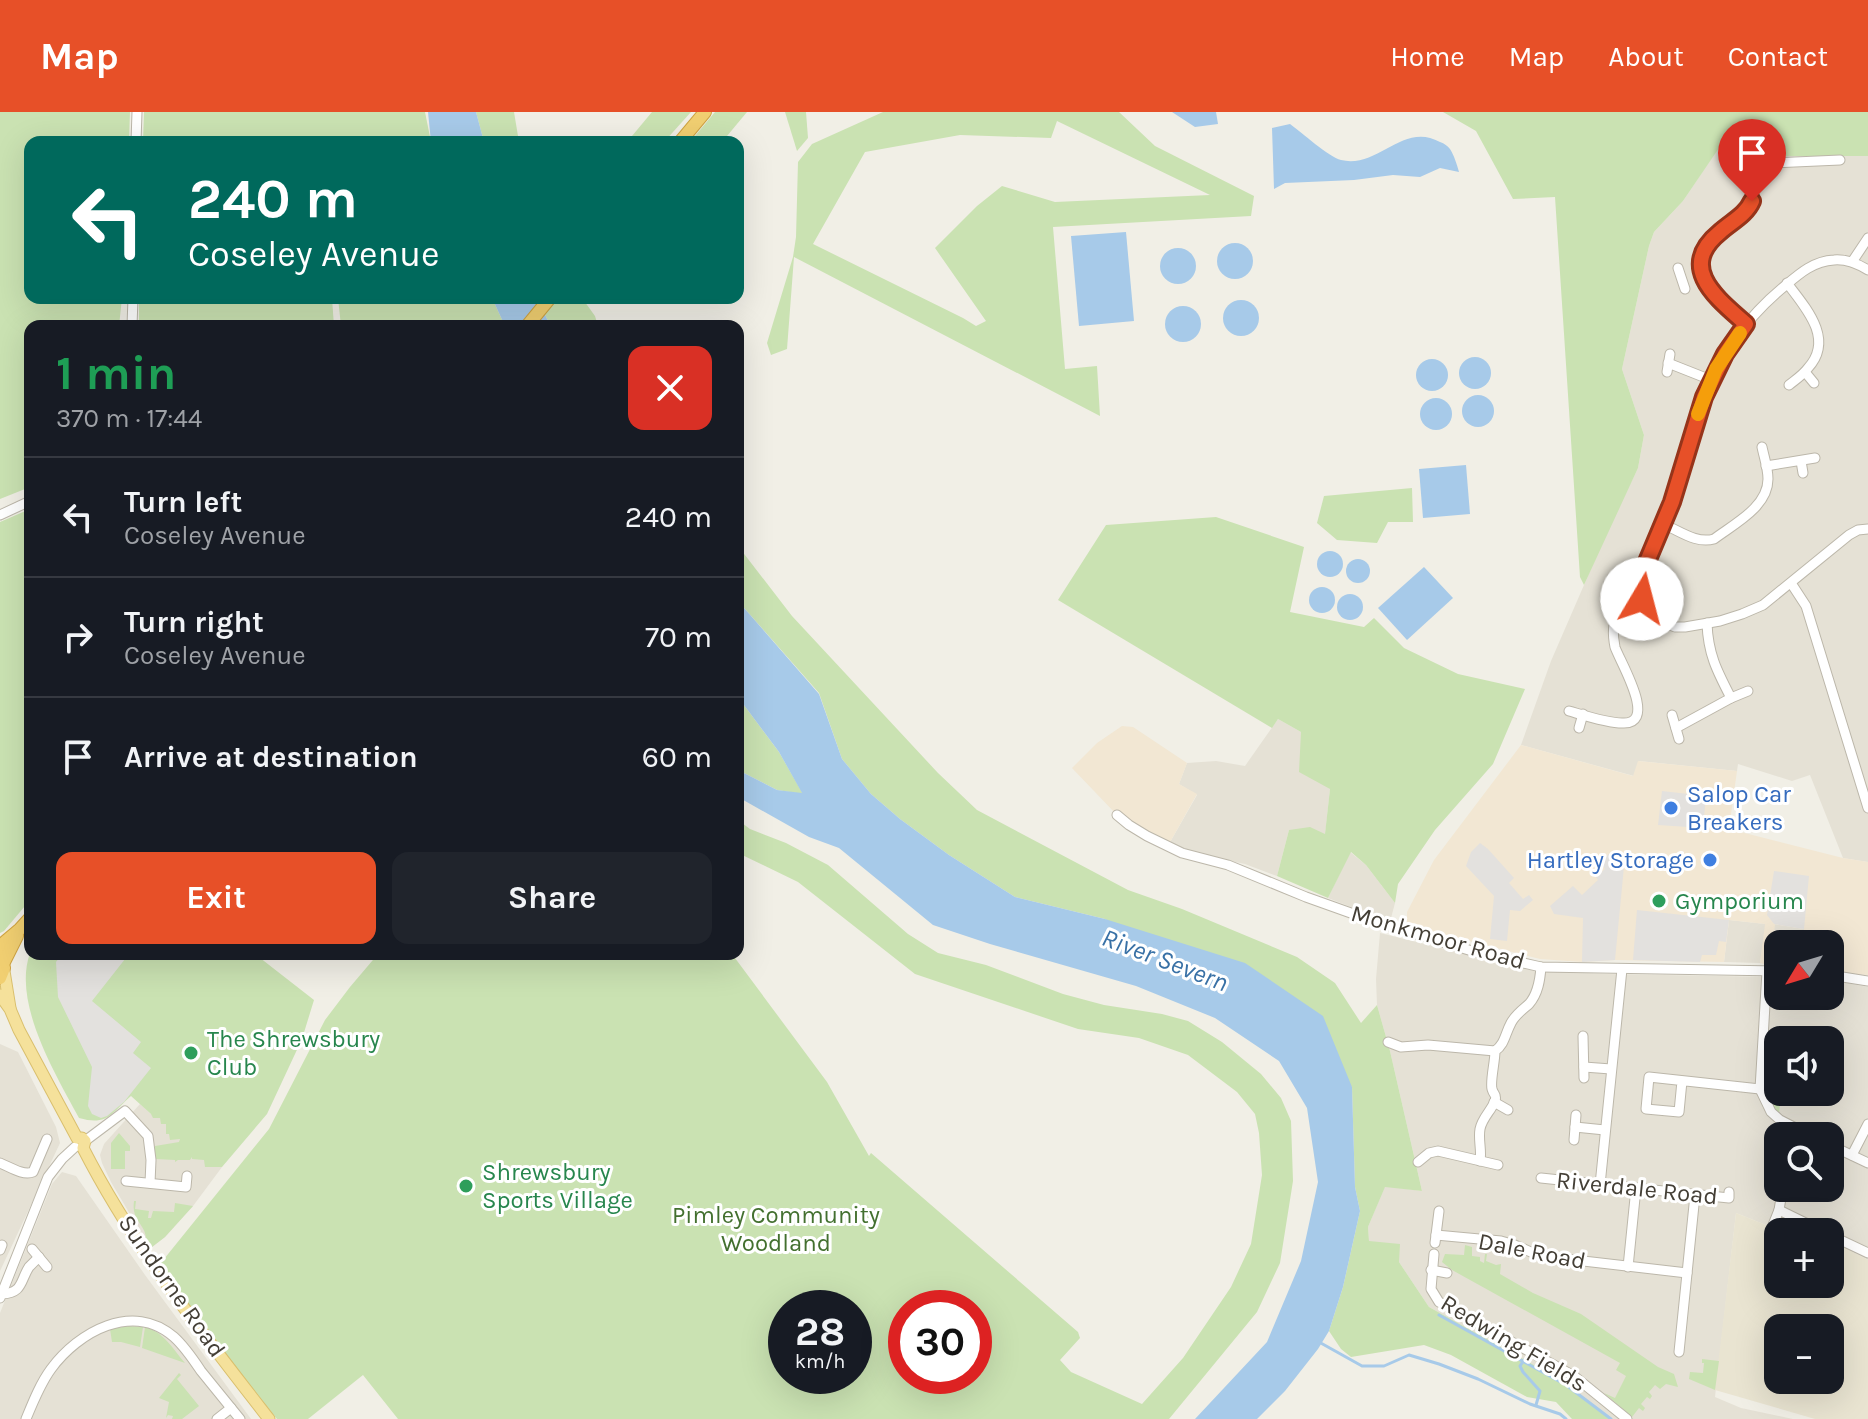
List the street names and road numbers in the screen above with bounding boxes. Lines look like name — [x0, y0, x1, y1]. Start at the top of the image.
street label: Monkmoor Road — [1348, 899, 1528, 975]
street label: Riverdale Road — [1555, 1166, 1719, 1210]
street label: Sundorne Road — [113, 1209, 231, 1363]
street label: Dale Road — [1476, 1227, 1588, 1275]
street label: Redwing Fields — [1436, 1288, 1592, 1398]

